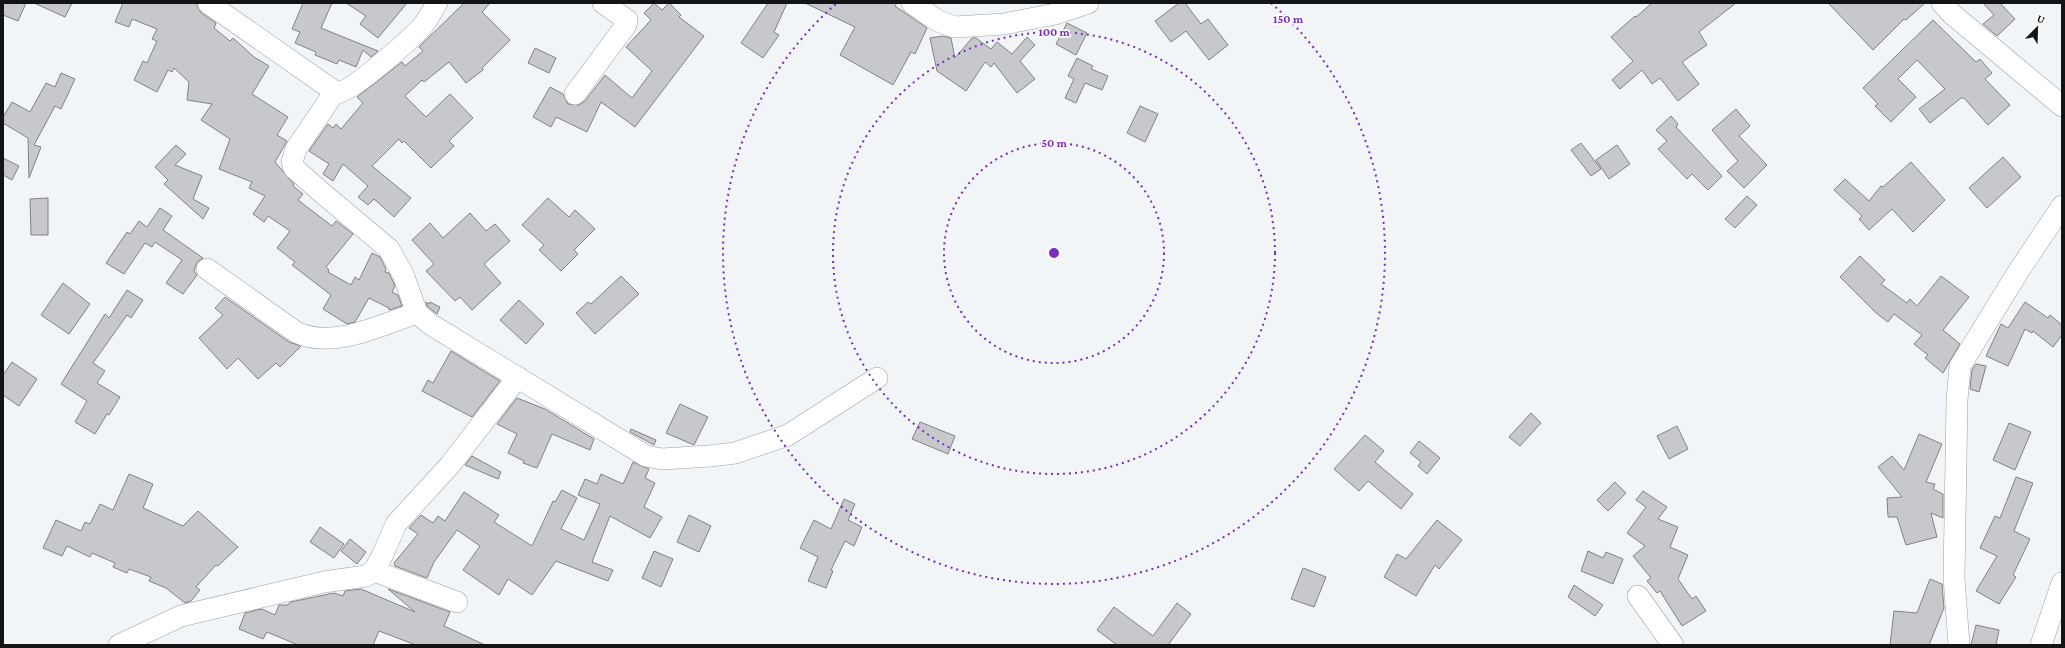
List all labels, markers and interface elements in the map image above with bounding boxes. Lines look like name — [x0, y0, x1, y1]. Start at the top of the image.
north arrow — [2017, 8, 2057, 48]
text: 150 m — [1273, 12, 1304, 26]
text: U — [2035, 12, 2047, 26]
text: 100 m — [1038, 25, 1071, 39]
text: 50 m — [1041, 136, 1068, 150]
centre of rings — [1047, 246, 1061, 260]

